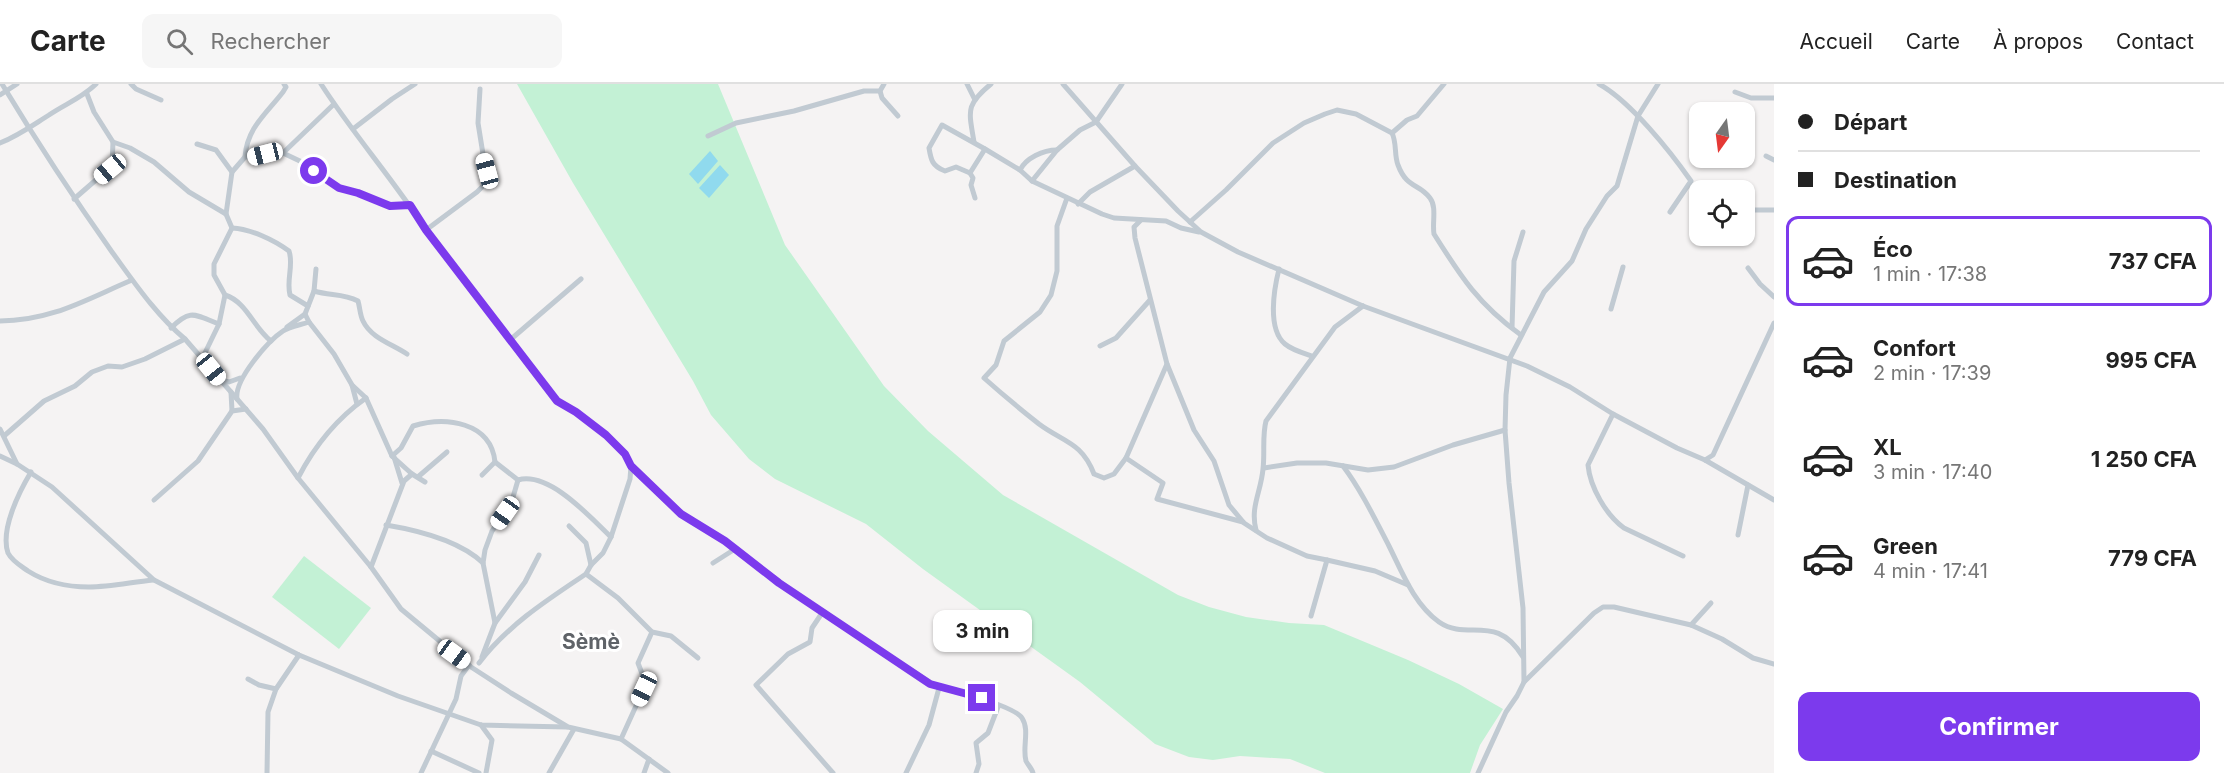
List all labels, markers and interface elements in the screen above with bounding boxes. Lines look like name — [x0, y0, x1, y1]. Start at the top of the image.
search box — [142, 14, 562, 68]
text: Carte — [30, 24, 106, 58]
icon: search — [163, 25, 196, 58]
text: Rechercher — [211, 28, 330, 54]
text: Accueil — [1799, 29, 1873, 54]
text: Carte — [1906, 29, 1960, 54]
text: À propos — [1993, 29, 2083, 54]
text: Contact — [2116, 29, 2194, 54]
north arrow — [1689, 102, 1755, 168]
map controls — [1689, 102, 1755, 246]
text: Départ — [1834, 109, 1907, 135]
car — [245, 141, 285, 167]
car — [90, 151, 130, 187]
car — [474, 151, 500, 191]
route start — [300, 157, 327, 184]
text: Destination — [1834, 167, 1957, 193]
button: locate — [1689, 180, 1755, 246]
icon: car — [1801, 234, 1855, 288]
text: Éco — [1873, 236, 1913, 262]
text: 737 CFA — [2109, 248, 2197, 274]
text: 1 min · 17:38 — [1873, 262, 1987, 286]
icon: car — [1801, 333, 1855, 387]
text: Confort — [1873, 335, 1956, 361]
text: 995 CFA — [2106, 347, 2197, 373]
car — [193, 349, 229, 389]
text: 2 min · 17:39 — [1873, 361, 1991, 385]
icon: car — [1801, 432, 1855, 486]
text: XL — [1873, 434, 1902, 460]
text: 1 250 CFA — [2091, 446, 2197, 472]
text: 3 min · 17:40 — [1873, 460, 1992, 484]
car — [487, 493, 523, 533]
icon: car — [1801, 531, 1855, 585]
text: Green — [1873, 533, 1938, 559]
text: 779 CFA — [2108, 545, 2197, 571]
text: 4 min · 17:41 — [1873, 559, 1988, 583]
callout: 3 min — [932, 611, 1032, 653]
text: 3 min — [956, 619, 1009, 643]
district label: Sèmè — [562, 629, 620, 654]
car — [434, 636, 474, 672]
car — [628, 669, 660, 709]
route end — [968, 684, 995, 711]
button: Confirmer — [1798, 692, 2200, 761]

